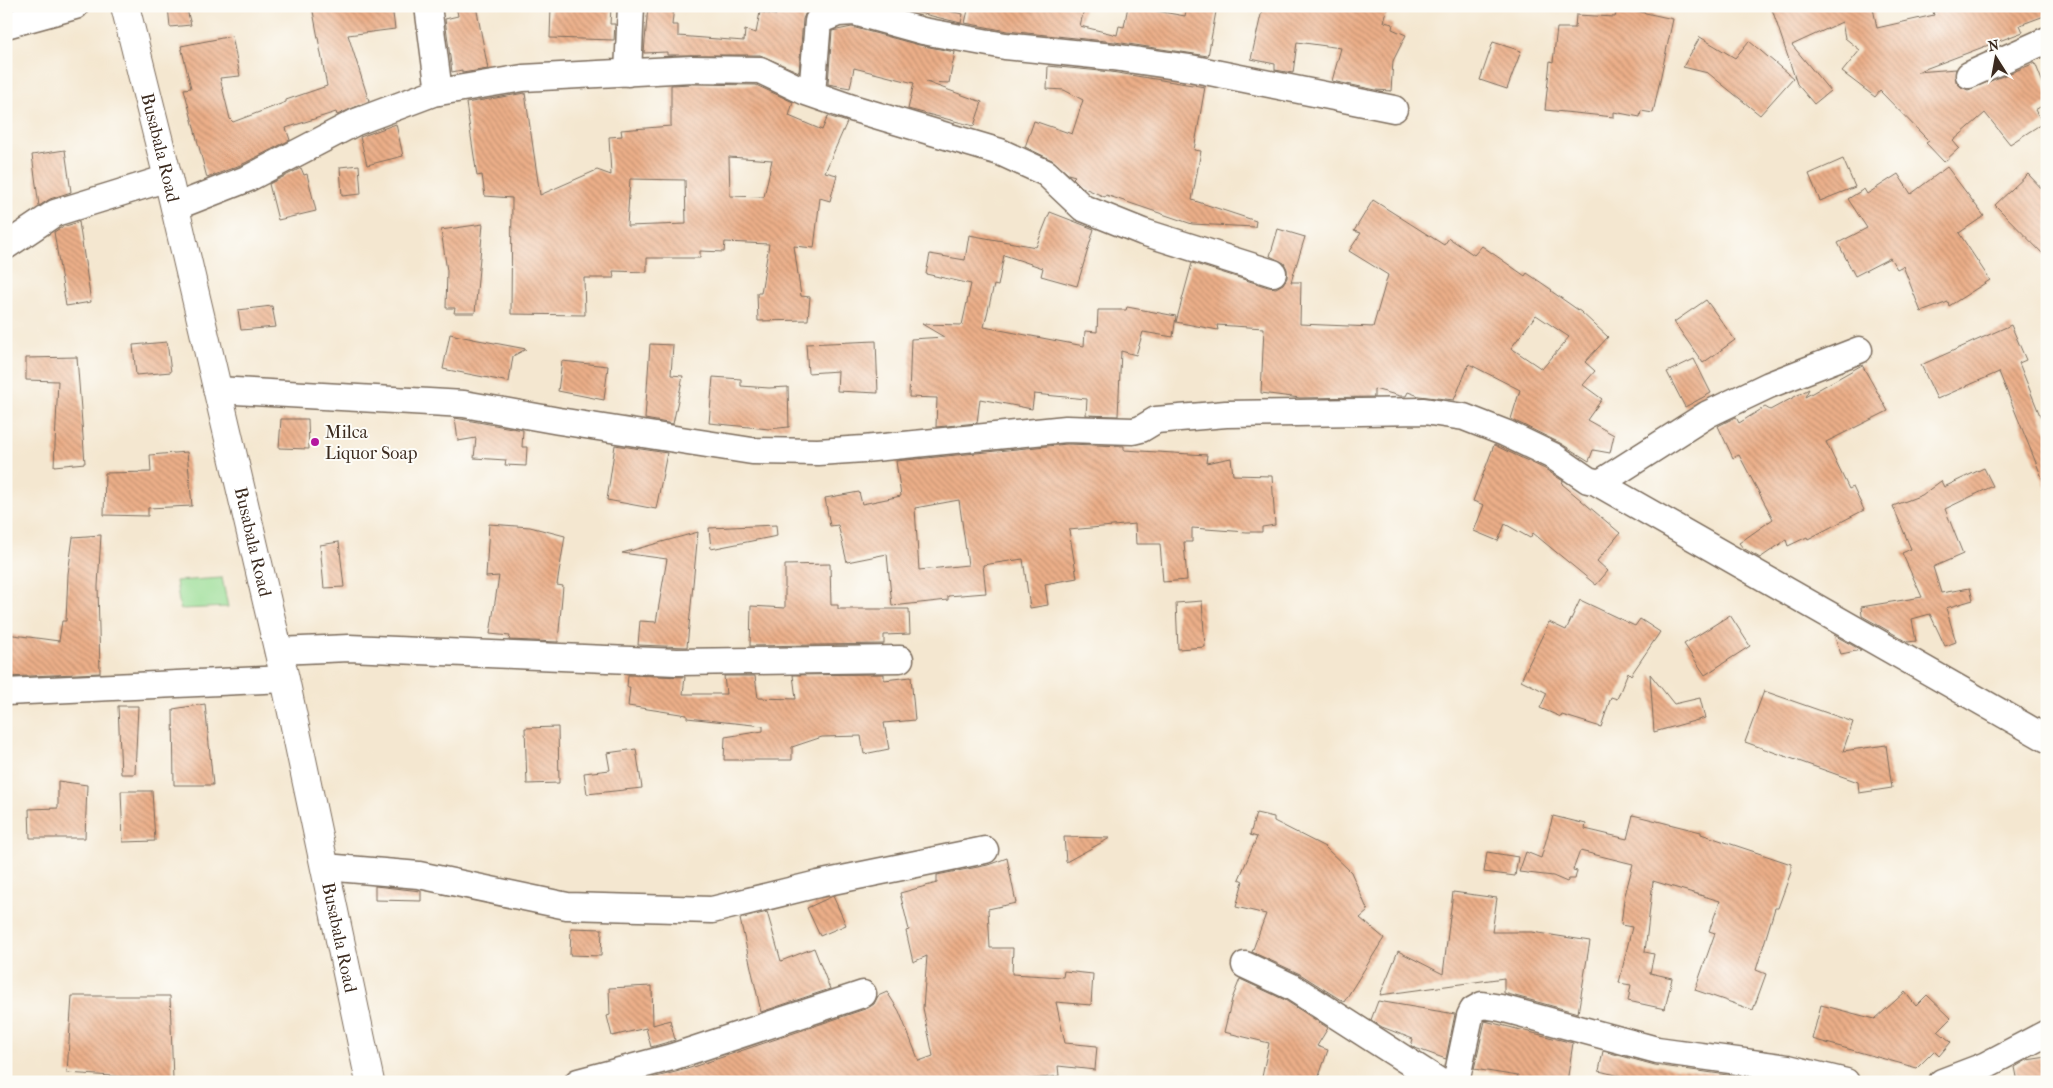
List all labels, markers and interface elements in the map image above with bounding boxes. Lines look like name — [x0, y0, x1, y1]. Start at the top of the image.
north arrow — [1970, 32, 2020, 82]
text: N — [1987, 36, 2001, 55]
street label: Busabala Road — [136, 91, 183, 205]
place label: Milca Liquor Soap — [325, 422, 418, 464]
marker: Milca Liquor Soap — [309, 436, 321, 448]
street label: Busabala Road — [230, 485, 275, 599]
street label: Busabala Road — [317, 881, 361, 995]

